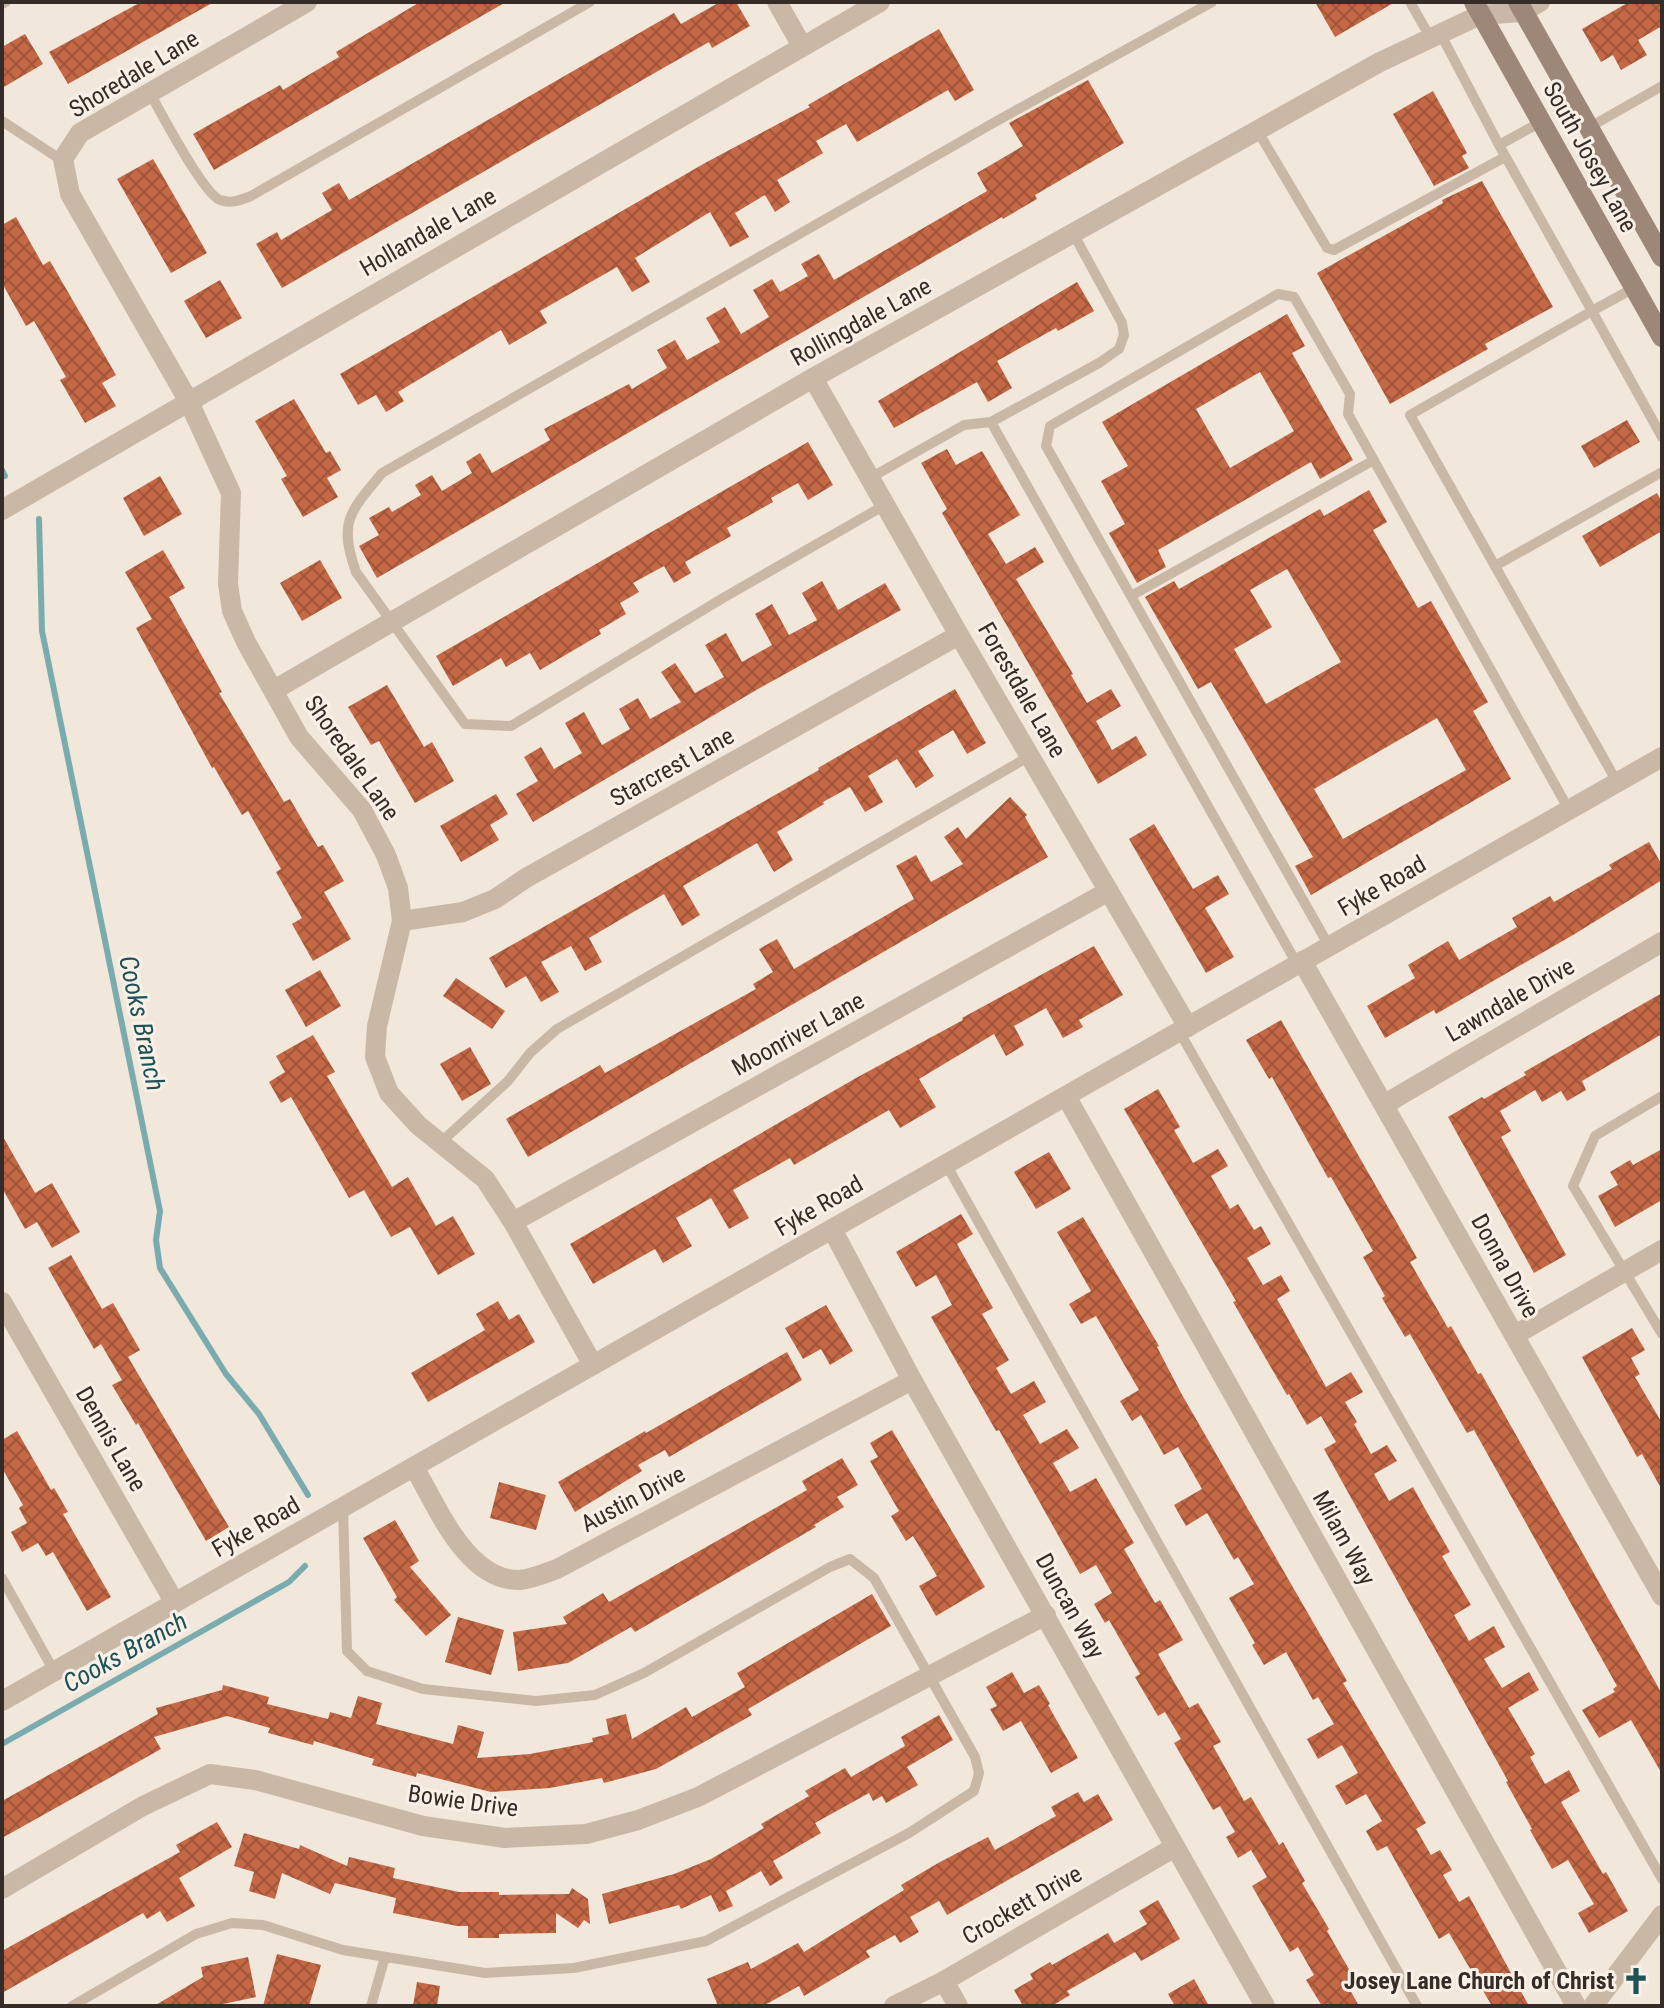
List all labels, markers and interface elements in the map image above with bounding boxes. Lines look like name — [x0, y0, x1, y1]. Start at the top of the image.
street label: Shoredale Lane — [64, 24, 204, 124]
street label: South Josey Lane — [1537, 77, 1643, 237]
street label: Hollandale Lane — [355, 182, 501, 282]
street label: Rollingdale Lane — [786, 272, 936, 372]
street label: Forestdale Lane — [972, 618, 1072, 762]
street label: Shoredale Lane — [299, 690, 405, 826]
street label: Starcrest Lane — [605, 722, 739, 812]
street label: Fyke Road — [1333, 850, 1431, 922]
street label: Lawndale Drive — [1441, 952, 1579, 1048]
water label: Cooks Branch — [113, 953, 171, 1093]
street label: Moonriver Lane — [727, 986, 869, 1082]
street label: Fyke Road — [770, 1170, 868, 1242]
street label: Donna Drive — [1465, 1209, 1545, 1323]
street label: Dennis Lane — [70, 1382, 152, 1496]
street label: Austin Drive — [576, 1460, 690, 1538]
street label: Milam Way — [1307, 1486, 1381, 1590]
street label: Fyke Road — [207, 1491, 305, 1563]
street label: Duncan Way — [1030, 1549, 1110, 1663]
water label: Cooks Branch — [58, 1606, 192, 1698]
street label: Bowie Drive — [406, 1779, 520, 1823]
street label: Crockett Drive — [957, 1860, 1087, 1950]
church icon: Josey Lane Church of Christ — [1621, 1966, 1651, 1996]
place label: Josey Lane Church of Christ — [1344, 1967, 1614, 1995]

